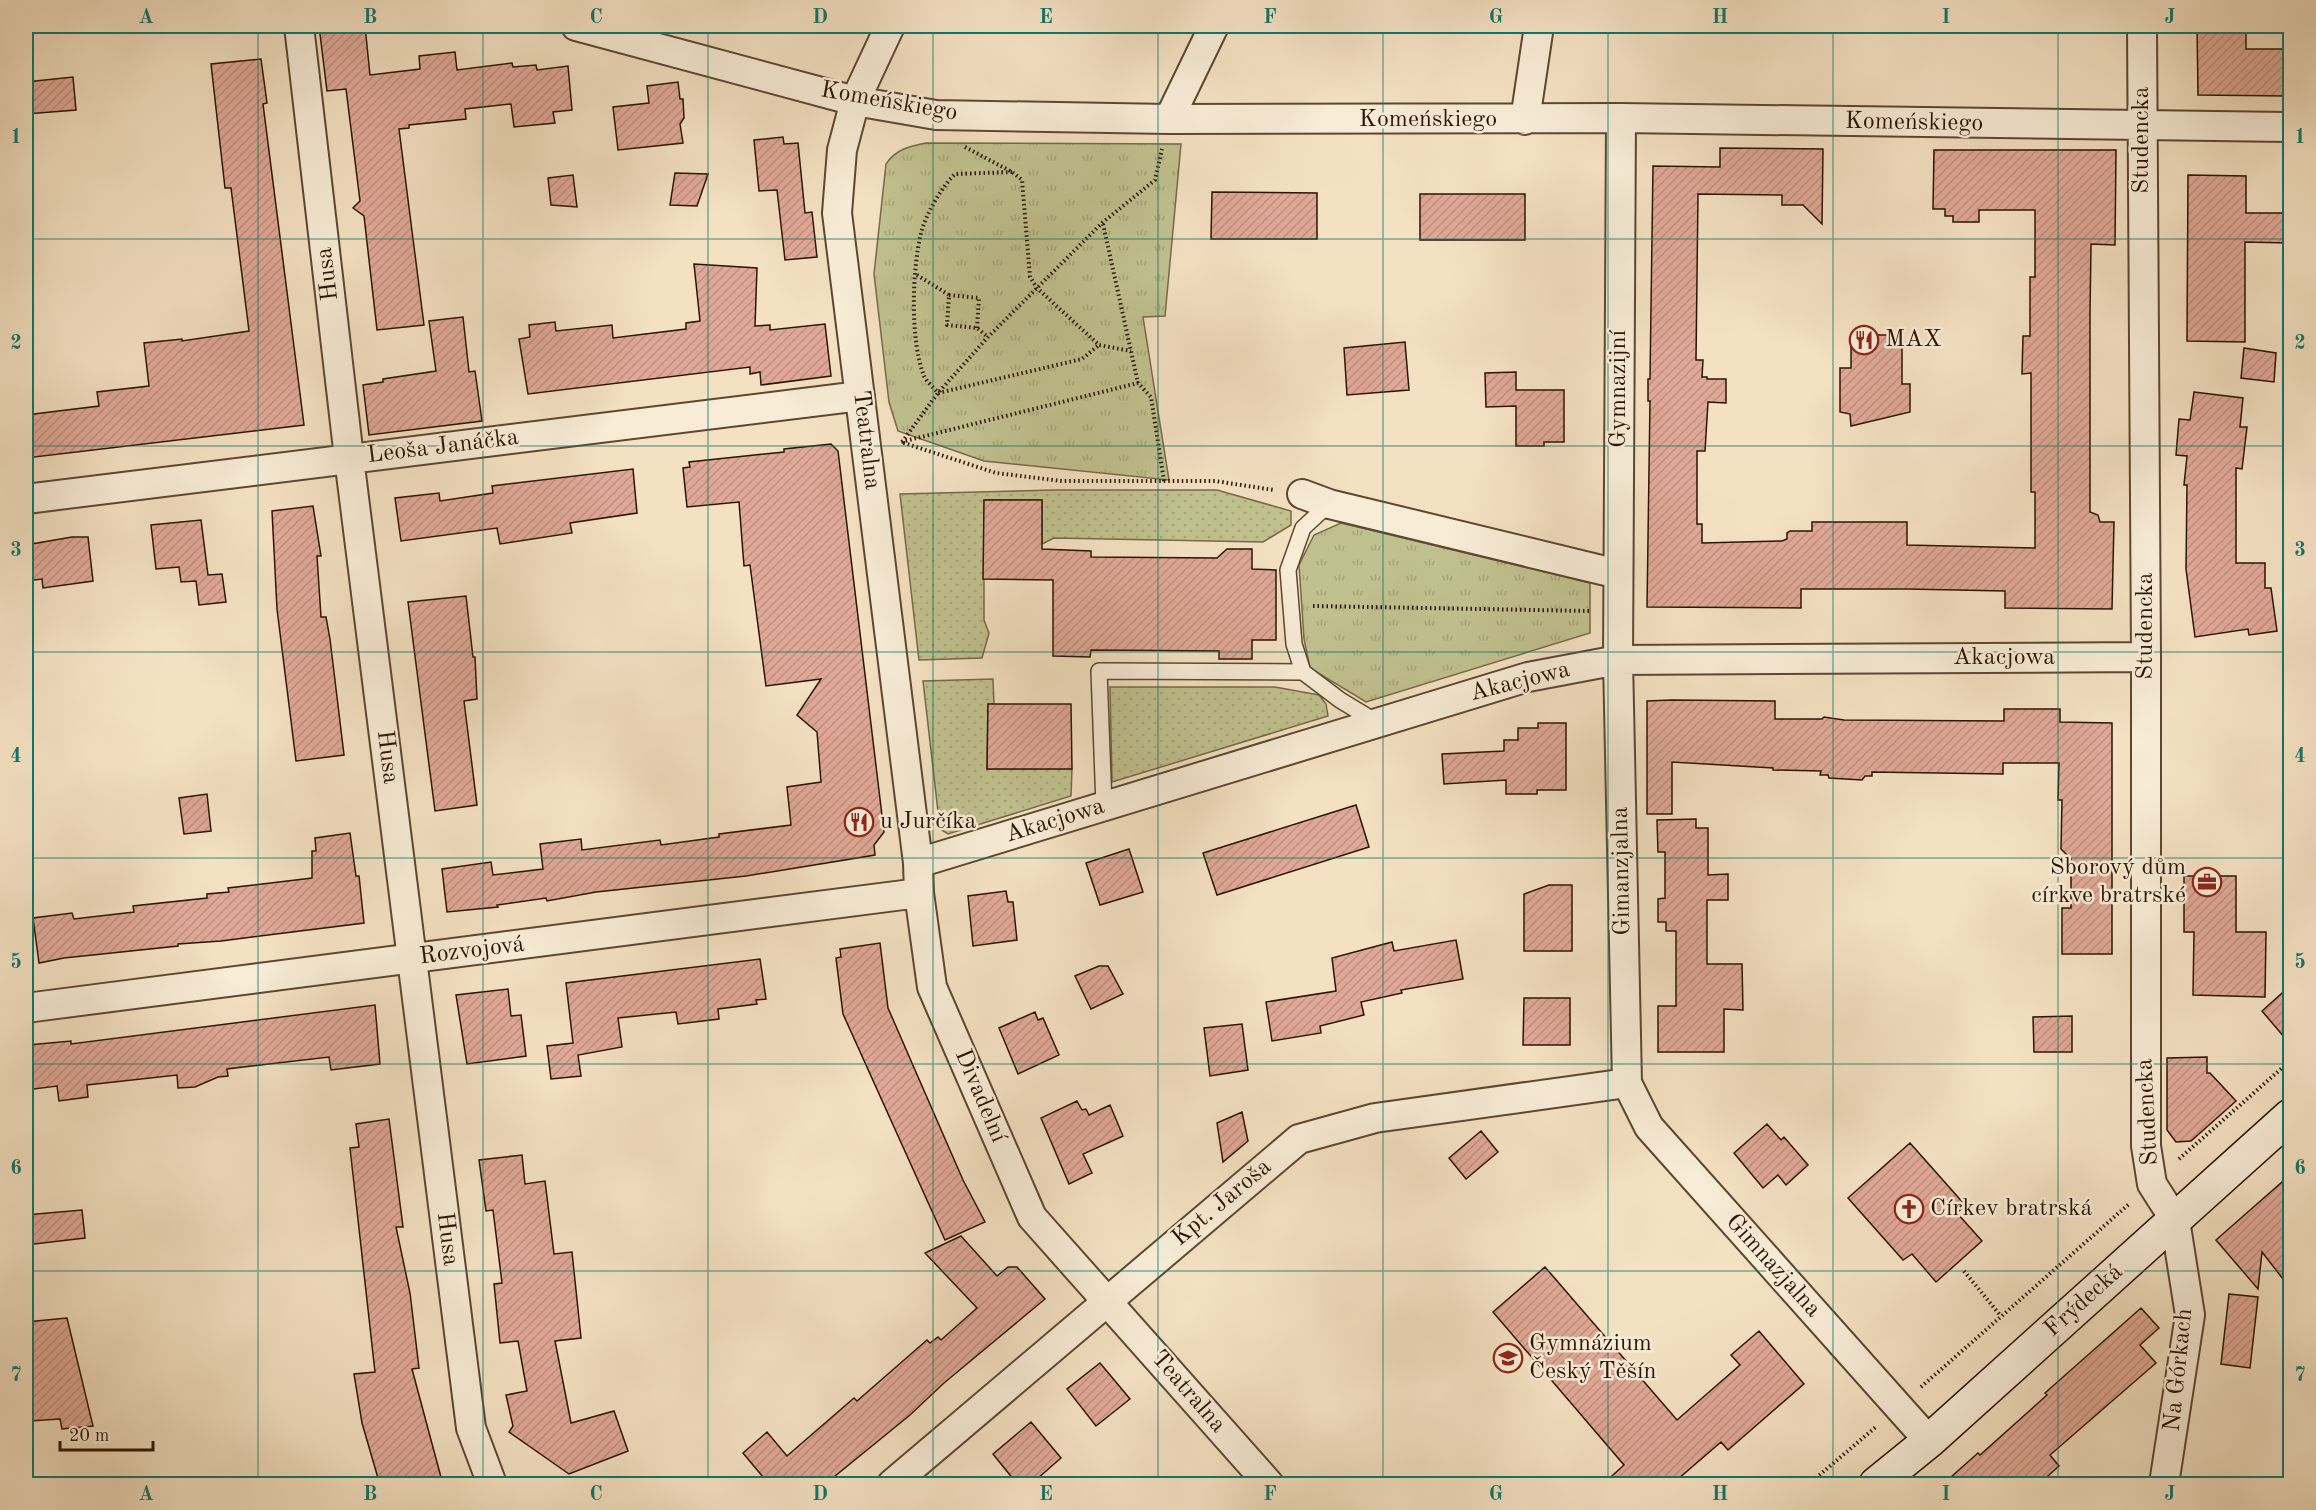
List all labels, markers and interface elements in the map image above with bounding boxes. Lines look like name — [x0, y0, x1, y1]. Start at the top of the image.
text: A — [138, 8, 154, 28]
text: B — [363, 8, 377, 28]
text: C — [589, 8, 603, 28]
text: D — [812, 8, 828, 28]
text: E — [1039, 8, 1053, 28]
text: F — [1263, 8, 1277, 28]
text: G — [1489, 8, 1503, 28]
text: H — [1712, 8, 1728, 28]
text: I — [1942, 8, 1950, 28]
text: J — [2165, 8, 2176, 28]
street label: Komeńskiego — [819, 78, 959, 126]
street label: Studencka — [2130, 86, 2154, 194]
street label: Komeńskiego — [1359, 108, 1497, 132]
street label: Komeńskiego — [1845, 110, 1983, 136]
text: 1 — [10, 128, 22, 148]
text: 1 — [2294, 128, 2306, 148]
street label: Husa — [313, 246, 343, 302]
restaurant icon: MAX — [1848, 324, 1880, 356]
place label: MAX — [1885, 328, 1941, 352]
street label: Gymnazijní — [1607, 329, 1631, 448]
text: 2 — [10, 334, 22, 354]
text: 2 — [2294, 334, 2306, 354]
street label: Teatralna — [848, 389, 884, 491]
street label: Leoša Janáčka — [366, 426, 520, 468]
text: 3 — [10, 541, 22, 561]
text: 3 — [2294, 541, 2306, 561]
street label: Studencka — [2134, 572, 2158, 680]
street label: Akacjowa — [1953, 646, 2055, 670]
street label: Akacjowa — [1468, 658, 1573, 706]
street label: Husa — [372, 729, 402, 785]
text: 4 — [10, 747, 22, 767]
text: 4 — [2294, 747, 2306, 767]
street label: Akacjowa — [1003, 795, 1107, 847]
restaurant icon: u Jurčíka — [843, 806, 875, 838]
street label: Gimanzjalna — [1609, 806, 1635, 936]
place label: u Jurčíka — [880, 810, 977, 834]
place label: Sborový dům církve bratrské — [2031, 856, 2186, 908]
office icon: Sborový dům církve bratrské — [2191, 866, 2223, 898]
street label: Rozvojová — [418, 933, 526, 969]
text: 5 — [10, 952, 22, 973]
text: 5 — [2294, 952, 2306, 973]
street label: Divadelní — [950, 1046, 1010, 1146]
street label: Studencka — [2133, 1058, 2163, 1166]
street label: Kpt. Jaroša — [1168, 1155, 1276, 1251]
text: 6 — [10, 1159, 22, 1179]
text: 6 — [2294, 1159, 2306, 1179]
church icon: Církev bratrská — [1893, 1193, 1925, 1225]
place label: Církev bratrská — [1930, 1197, 2092, 1221]
street label: Gimnazjalna — [1721, 1210, 1825, 1322]
street label: Husa — [432, 1211, 462, 1267]
street label: Frýdecká — [2040, 1260, 2128, 1342]
street label: Na Górkach — [2161, 1307, 2197, 1433]
place label: Gymnázium Český Těšín — [1529, 1332, 1657, 1384]
school or university icon: Gymnázium Český Těšín — [1492, 1342, 1524, 1374]
street label: Teatralna — [1146, 1346, 1230, 1438]
text: 7 — [10, 1366, 22, 1386]
text: 7 — [2294, 1366, 2306, 1386]
scale bar — [60, 1414, 153, 1452]
text: 20 m — [69, 1427, 109, 1445]
text: A — [138, 1485, 154, 1505]
text: B — [363, 1485, 377, 1505]
text: C — [589, 1485, 603, 1505]
text: D — [812, 1485, 828, 1505]
text: E — [1039, 1485, 1053, 1505]
text: F — [1263, 1485, 1277, 1505]
text: G — [1489, 1485, 1503, 1505]
text: H — [1712, 1485, 1728, 1505]
text: I — [1942, 1485, 1950, 1505]
text: J — [2165, 1485, 2176, 1505]

